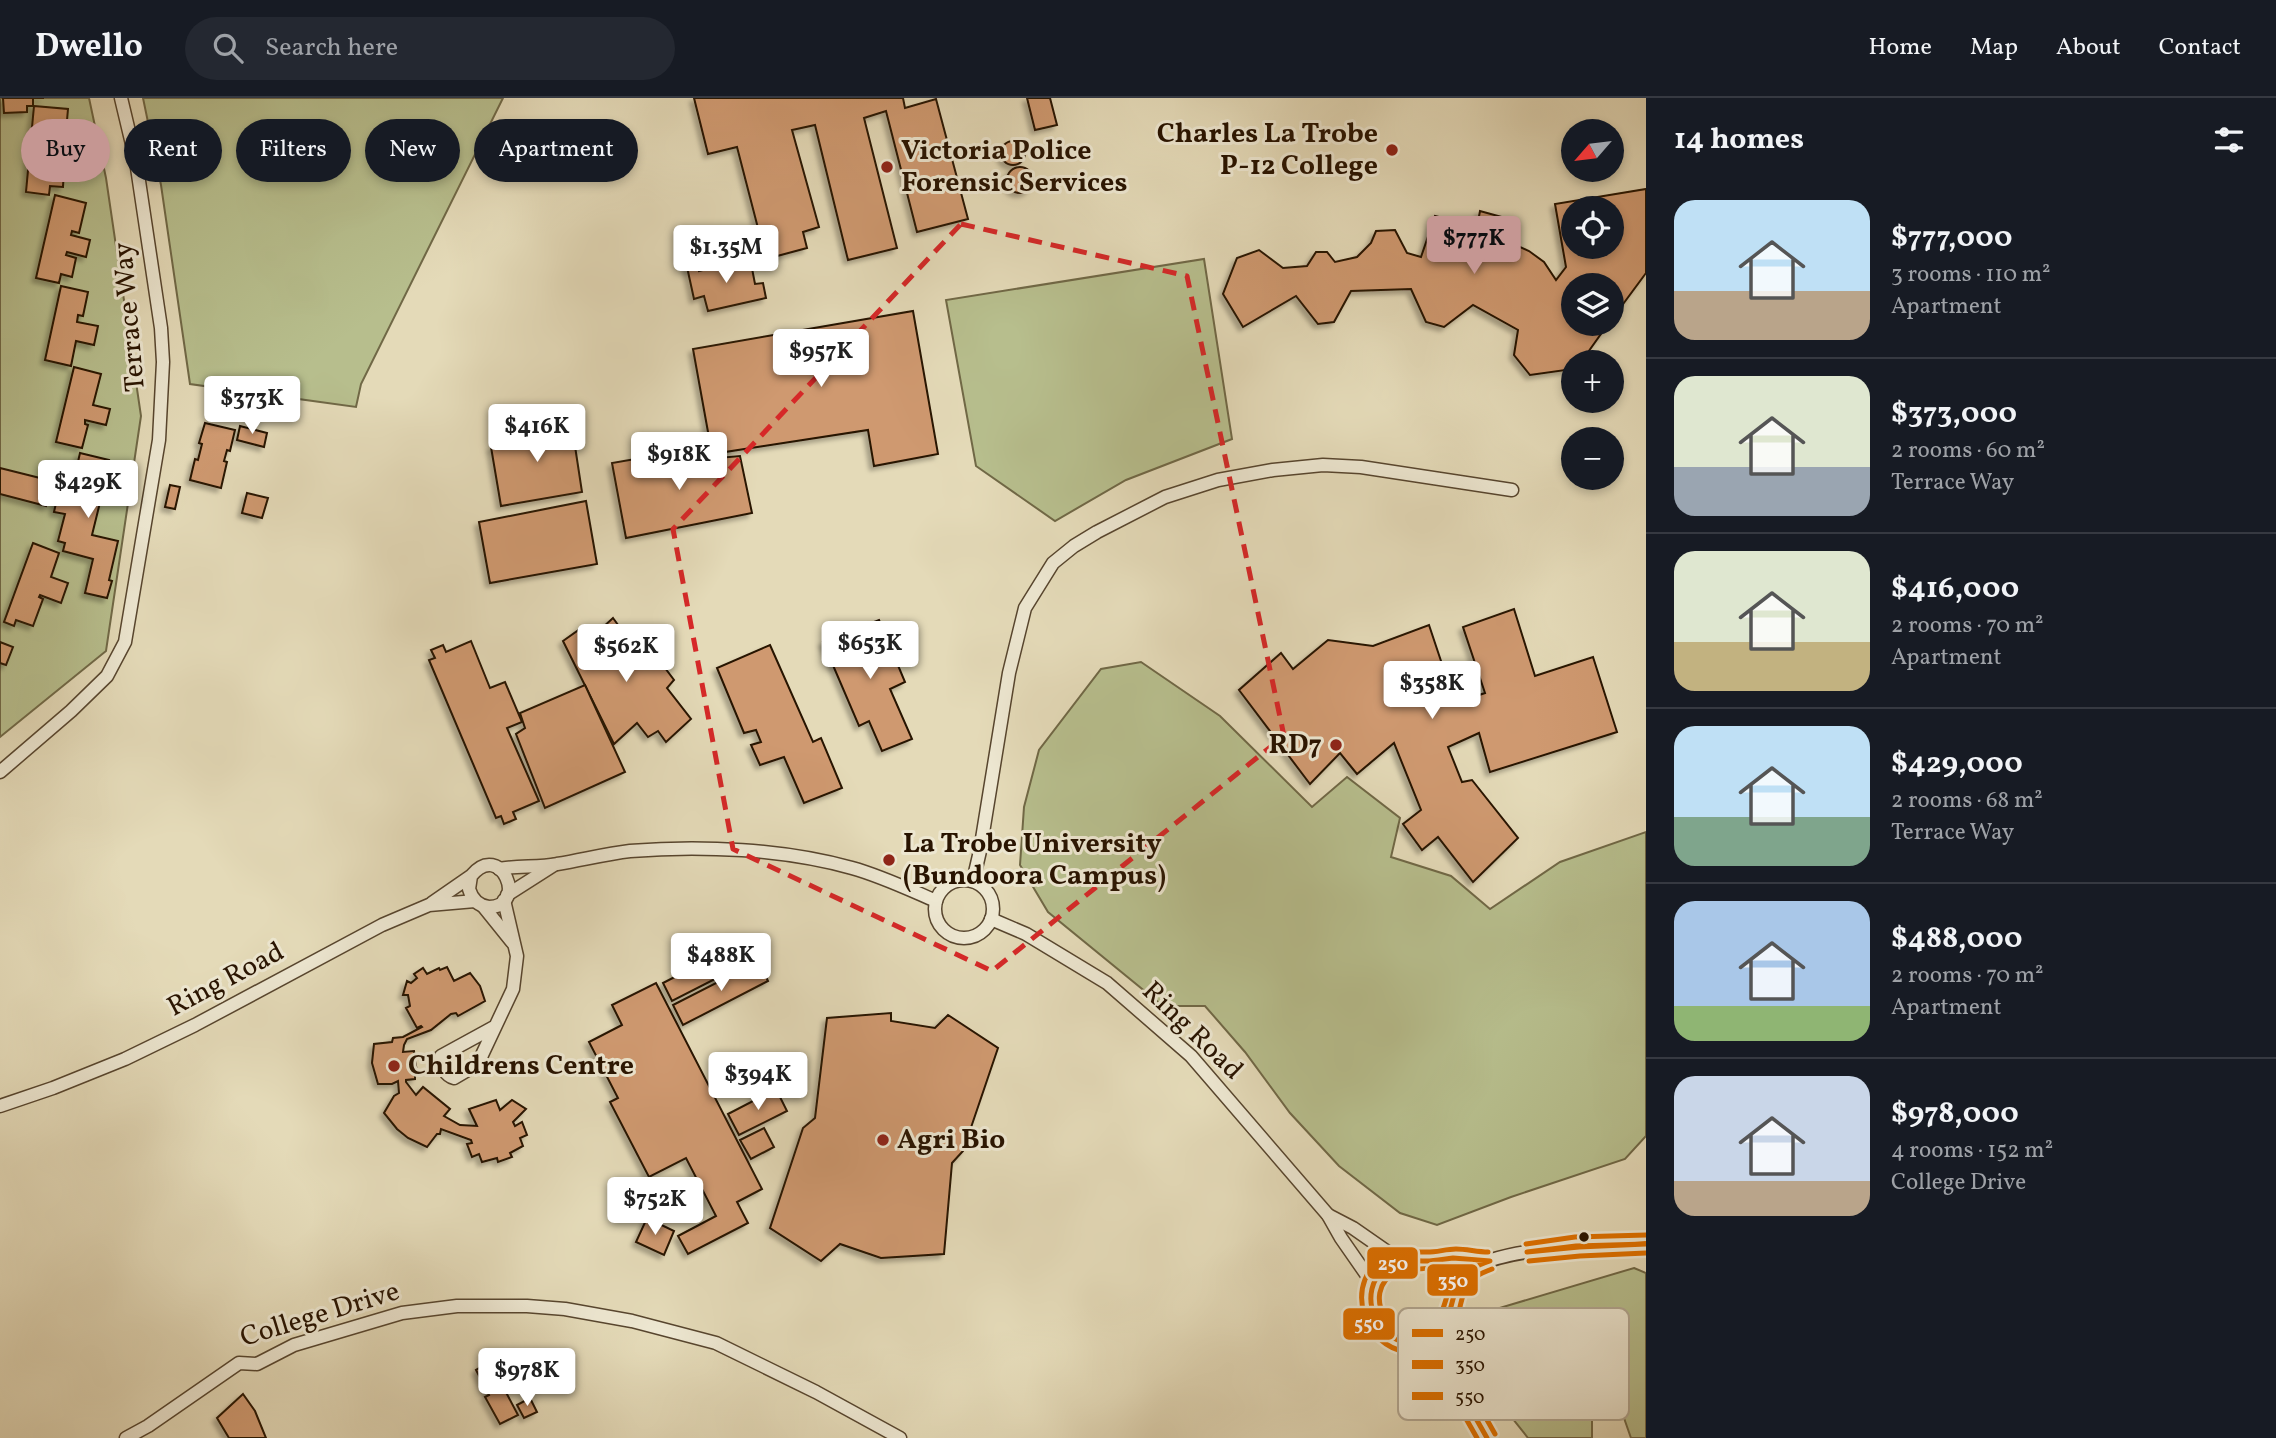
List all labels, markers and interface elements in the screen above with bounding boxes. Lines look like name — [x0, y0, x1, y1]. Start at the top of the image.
search box — [185, 17, 675, 80]
text: Dwello — [35, 25, 143, 71]
icon: search — [209, 29, 247, 67]
text: Search here — [265, 30, 398, 66]
text: Home — [1868, 31, 1932, 65]
text: Map — [1970, 31, 2018, 65]
text: About — [2056, 31, 2121, 65]
text: Contact — [2159, 31, 2241, 65]
place label: Charles La Trobe P-12 College — [1157, 115, 1378, 186]
chip: Buy — [21, 119, 110, 182]
chip: Rent — [124, 119, 222, 182]
chip: Filters — [236, 119, 351, 182]
chip: New — [365, 119, 460, 182]
chip: Apartment — [474, 119, 638, 182]
north arrow — [1561, 119, 1624, 182]
map controls — [1561, 119, 1624, 490]
text: 14 homes — [1674, 119, 1804, 161]
icon: filters — [2210, 121, 2248, 159]
place label: Victoria Police Forensic Services — [901, 132, 1127, 203]
marker: Charles La Trobe P-12 College — [1384, 142, 1400, 158]
marker: Victoria Police Forensic Services — [879, 159, 895, 175]
button: locate — [1561, 196, 1624, 259]
pin: $777K — [1425, 216, 1523, 276]
text: $777,000 — [1891, 217, 2012, 259]
text: $777K — [1443, 223, 1505, 255]
pin: $1.35M — [669, 226, 783, 285]
icon: home — [1730, 228, 1814, 312]
text: $1.35M — [689, 232, 763, 264]
street label: Terrace Way — [104, 241, 156, 393]
text: 3 rooms · 110 m² — [1891, 259, 2051, 291]
button: layers — [1561, 273, 1624, 336]
text: Apartment — [1891, 291, 2002, 323]
pin: $957K — [772, 330, 870, 389]
text: $957K — [789, 336, 853, 368]
button: + — [1561, 350, 1624, 413]
pin: $373K — [203, 376, 301, 436]
text: $373K — [220, 383, 284, 415]
text: $373,000 — [1891, 393, 2017, 435]
pin: $416K — [488, 404, 586, 464]
icon: home — [1730, 404, 1814, 488]
text: $416K — [504, 411, 570, 443]
button: − — [1561, 427, 1624, 490]
pin: $918K — [630, 432, 728, 492]
text: 2 rooms · 60 m² — [1891, 435, 2045, 467]
text: $918K — [647, 439, 711, 471]
pin: $429K — [39, 460, 137, 520]
text: $429K — [54, 467, 122, 499]
text: Terrace Way — [1891, 467, 2014, 499]
text: $416,000 — [1891, 568, 2019, 610]
icon: home — [1730, 579, 1814, 663]
text: 2 rooms · 70 m² — [1891, 610, 2044, 642]
pin: $653K — [821, 622, 919, 681]
pin: $562K — [577, 624, 675, 684]
text: $653K — [838, 628, 902, 660]
text: $562K — [593, 631, 659, 663]
text: Apartment — [1891, 642, 2002, 674]
pin: $358K — [1383, 662, 1481, 721]
text: $358K — [1400, 668, 1464, 700]
place label: RD7 — [1268, 726, 1322, 765]
marker: RD7 — [1328, 737, 1344, 753]
text: $429,000 — [1891, 743, 2023, 785]
icon: home — [1730, 754, 1814, 838]
text: 2 rooms · 68 m² — [1891, 785, 2043, 817]
text: Terrace Way — [1891, 817, 2014, 849]
place label: La Trobe University (Bundoora Campus) — [903, 825, 1166, 896]
marker: La Trobe University (Bundoora Campus) — [881, 852, 897, 868]
text: $488,000 — [1891, 918, 2023, 960]
icon: home — [1730, 929, 1814, 1013]
street label: Ring Road — [161, 933, 291, 1027]
pin: $488K — [672, 934, 770, 993]
text: $488K — [687, 940, 755, 972]
text: 2 rooms · 70 m² — [1891, 960, 2044, 992]
street label: Ring Road — [1133, 973, 1251, 1089]
text: Apartment — [1891, 992, 2002, 1024]
place label: Childrens Centre — [408, 1047, 634, 1086]
pin: $394K — [709, 1052, 807, 1112]
marker: Childrens Centre — [386, 1058, 402, 1074]
text: $394K — [724, 1059, 792, 1091]
text: $978,000 — [1891, 1093, 2019, 1135]
icon: home — [1730, 1104, 1814, 1188]
place label: Agri Bio — [897, 1121, 1005, 1160]
marker: Agri Bio — [875, 1132, 891, 1148]
text: 4 rooms · 152 m² — [1891, 1135, 2053, 1167]
text: College Drive — [1891, 1167, 2026, 1199]
pin: $752K — [606, 1178, 704, 1237]
text: $752K — [623, 1184, 687, 1216]
unlabelled marker — [1577, 1230, 1591, 1244]
line badge: 250 — [1366, 1246, 1419, 1280]
text: 250 — [1378, 1252, 1409, 1278]
line badge: 350 — [1426, 1263, 1479, 1297]
text: 350 — [1438, 1269, 1468, 1295]
street label: College Drive — [236, 1272, 404, 1358]
line badge: 550 — [1342, 1307, 1396, 1341]
legend — [1398, 1308, 1629, 1420]
text: 550 — [1354, 1312, 1384, 1338]
text: 250 — [1455, 1322, 1485, 1348]
pin: $978K — [478, 1348, 576, 1408]
text: 350 — [1455, 1353, 1485, 1379]
text: $978K — [494, 1355, 560, 1387]
text: 550 — [1455, 1385, 1484, 1411]

